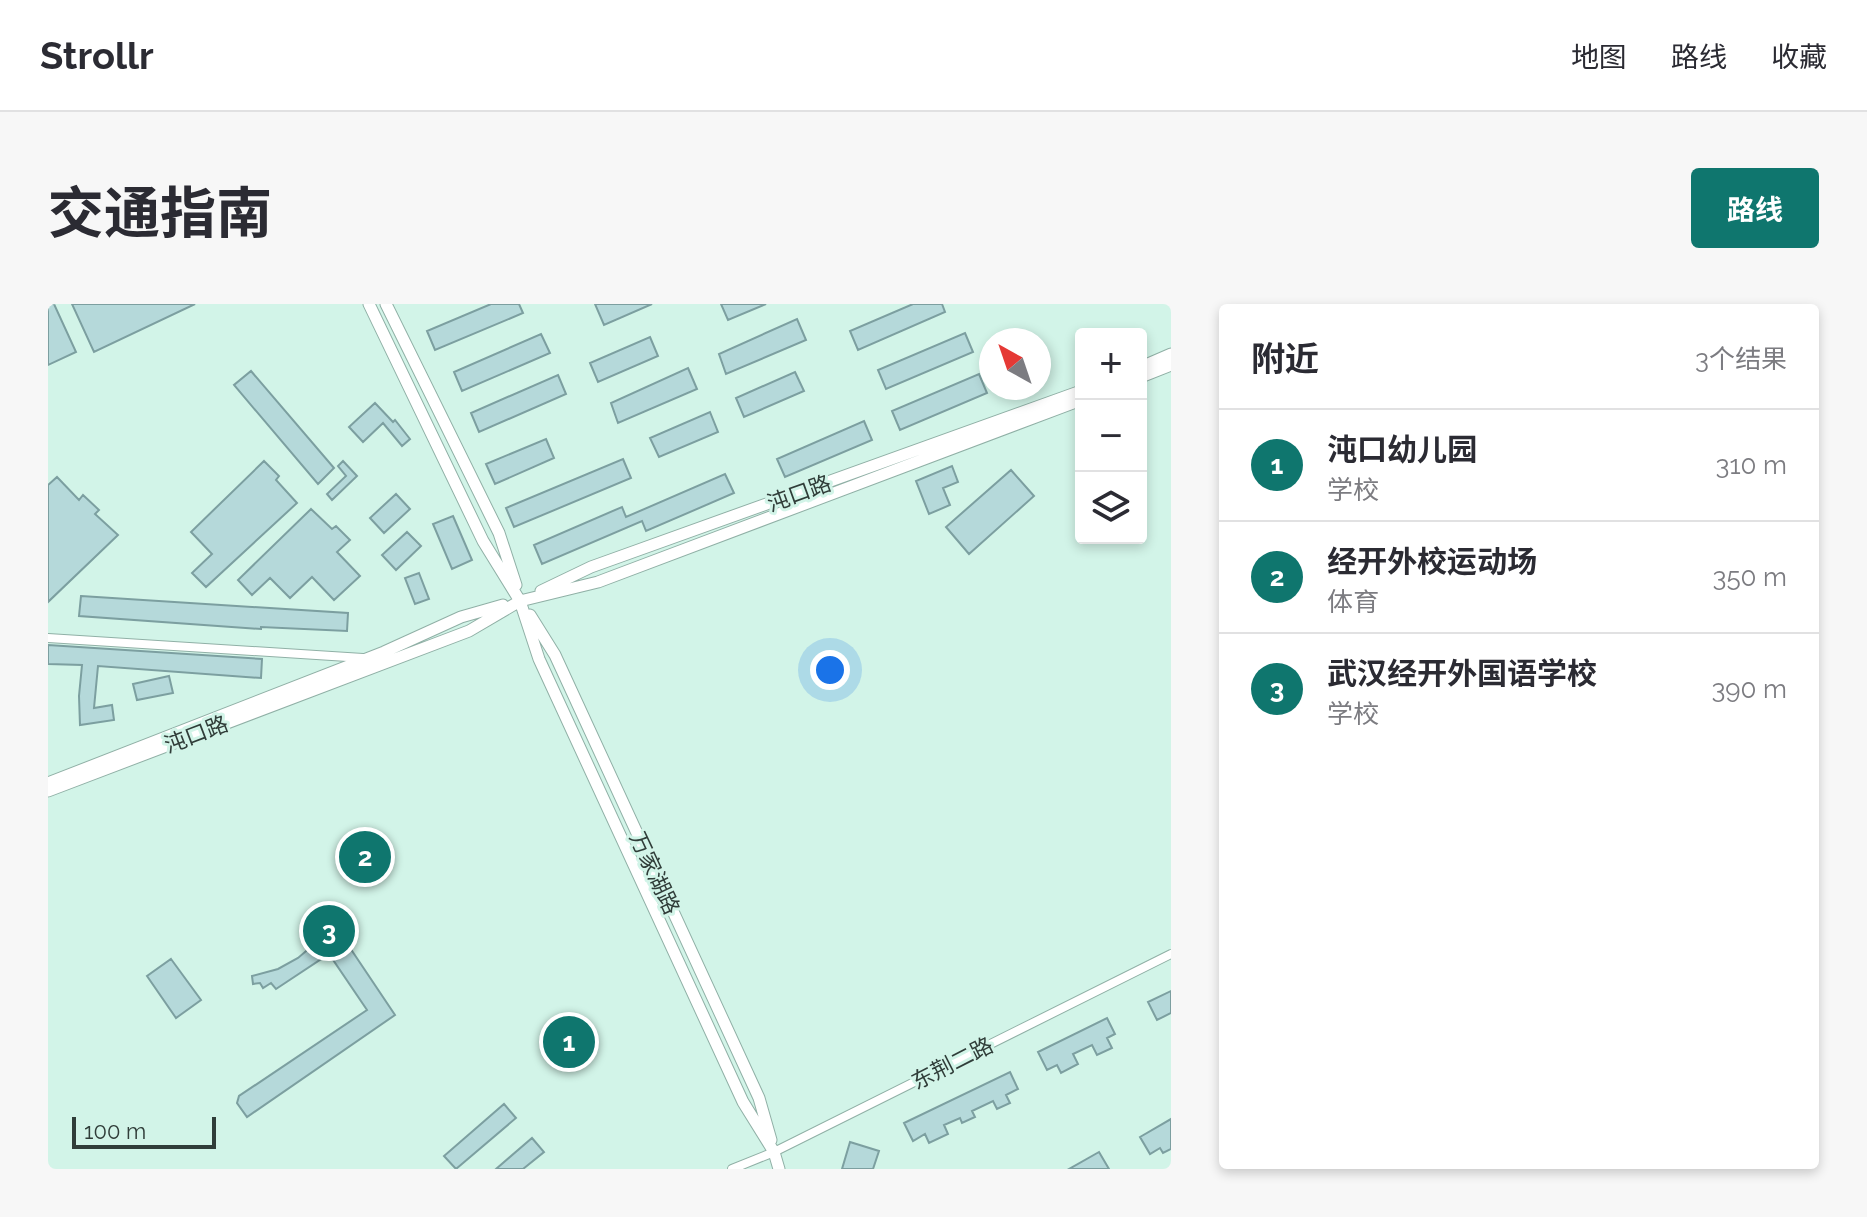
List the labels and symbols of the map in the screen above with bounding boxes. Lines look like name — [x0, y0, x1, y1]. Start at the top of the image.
north arrow — [979, 328, 1051, 400]
street label: 沌口路 — [764, 469, 834, 517]
your location — [810, 650, 850, 690]
street label: 沌口路 — [161, 710, 231, 758]
pin: 2 — [339, 827, 391, 887]
street label: 万家湖路 — [625, 828, 685, 918]
pin: 3 — [303, 901, 355, 961]
pin: 1 — [543, 1012, 595, 1072]
street label: 东荆二路 — [907, 1031, 997, 1095]
scale bar — [72, 1113, 216, 1149]

